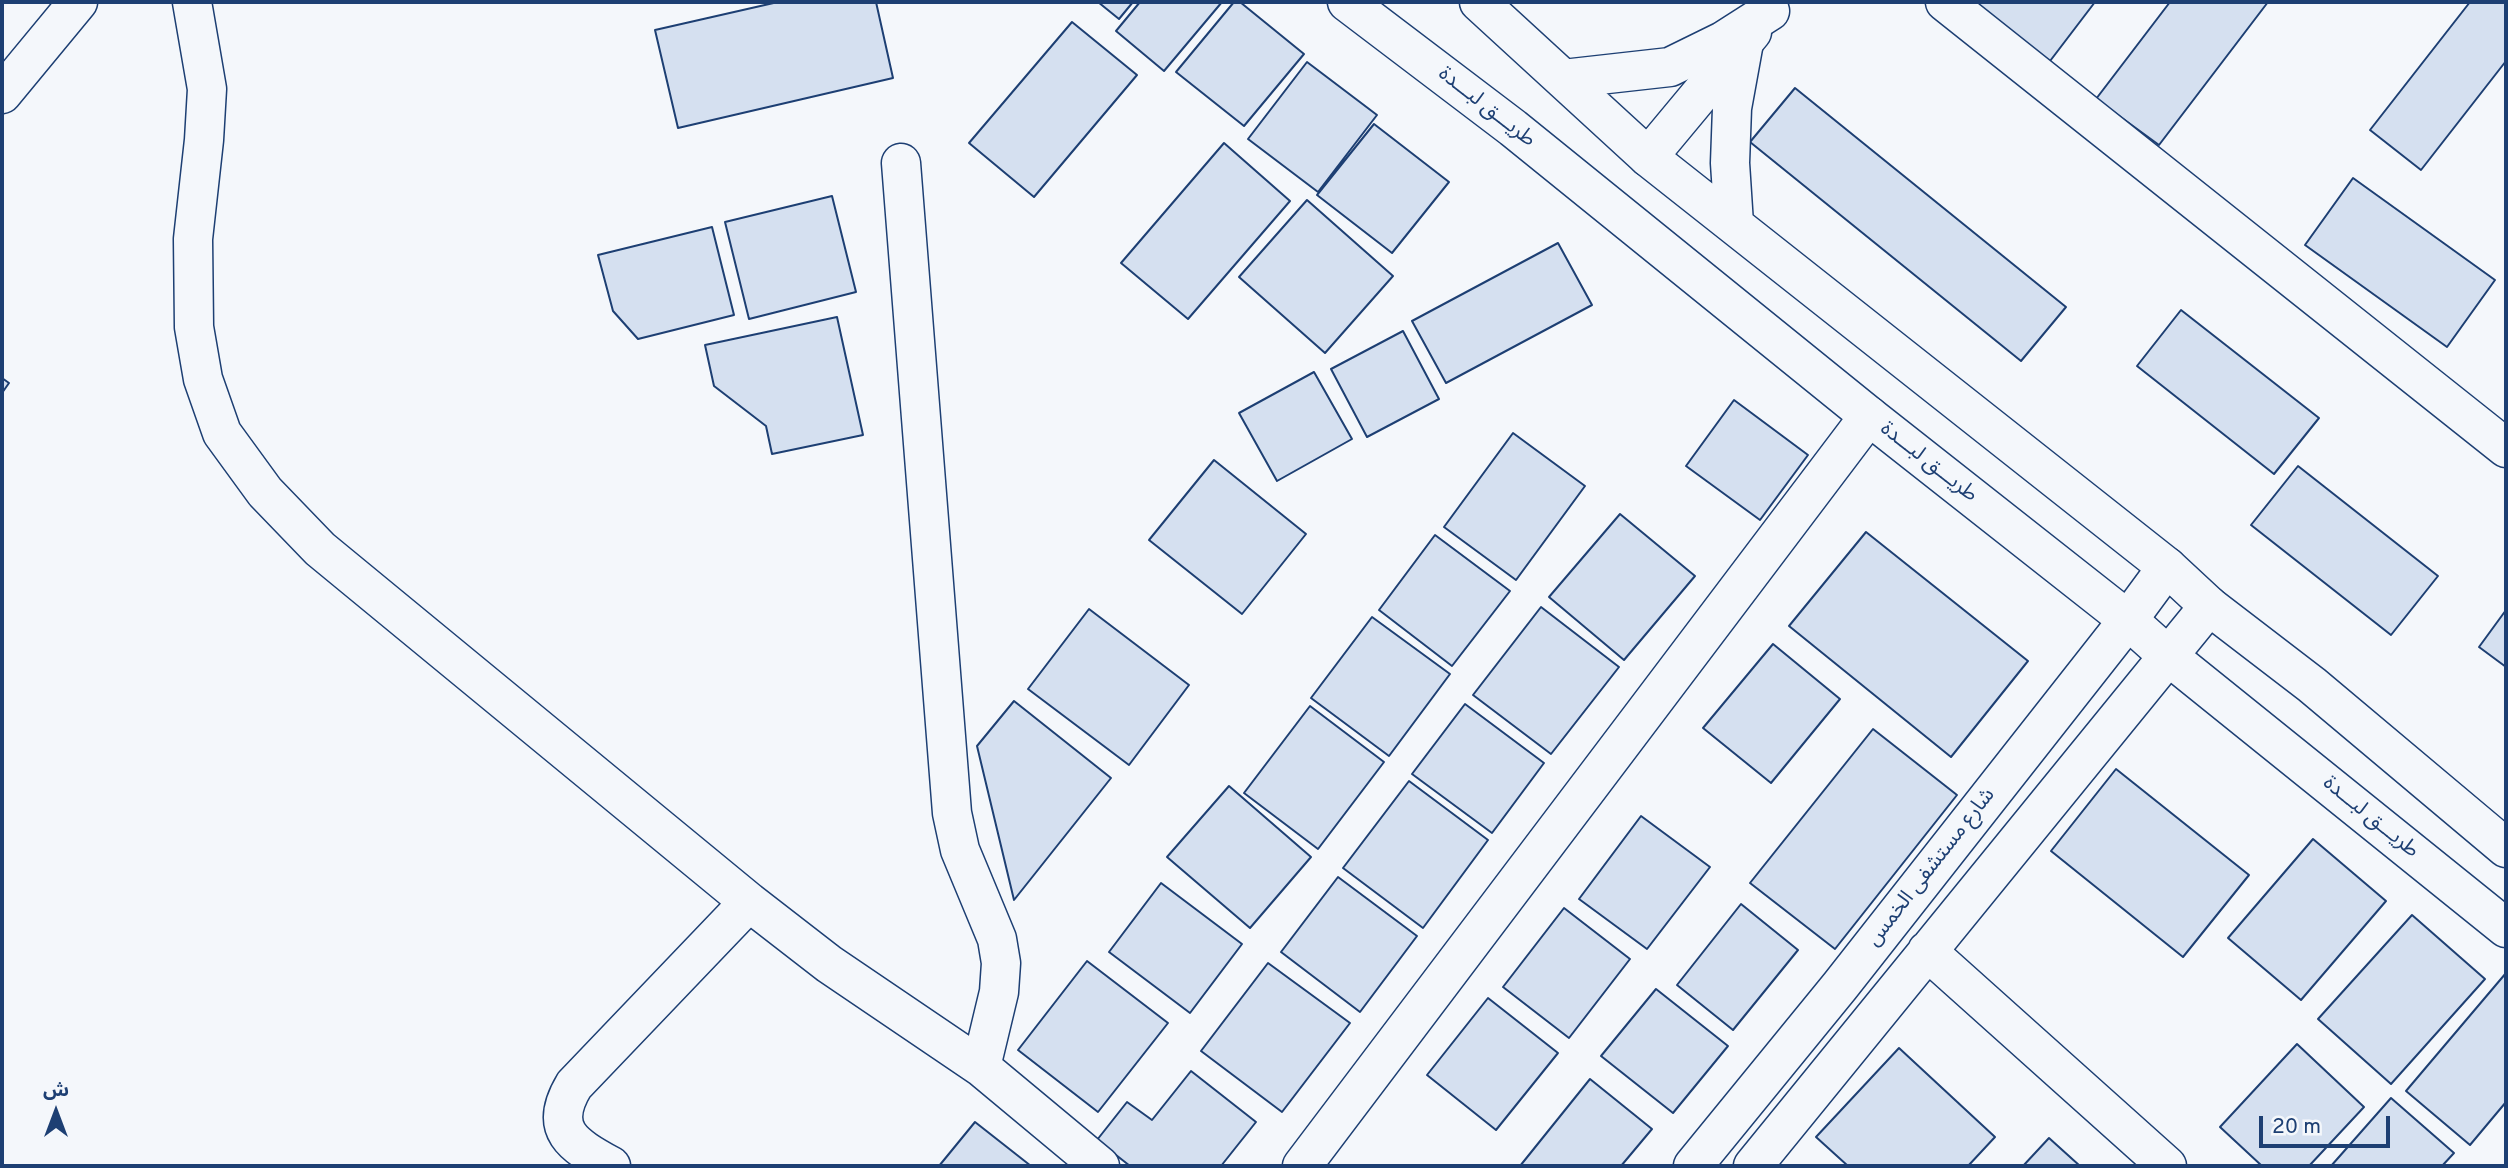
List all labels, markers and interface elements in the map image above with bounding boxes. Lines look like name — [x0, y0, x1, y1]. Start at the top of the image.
street label: طريـــق لبـــدة — [1432, 62, 1540, 154]
street label: طريـــق لبـــدة — [1874, 417, 1982, 509]
street label: طريـــق لبـــدة — [2317, 772, 2423, 864]
street label: شارع مستشفى الخمس — [1862, 784, 2002, 952]
north arrow — [21, 1077, 91, 1147]
text: ش — [43, 1079, 69, 1103]
scale bar — [2263, 1102, 2394, 1146]
text: 20 m — [2272, 1114, 2321, 1141]

